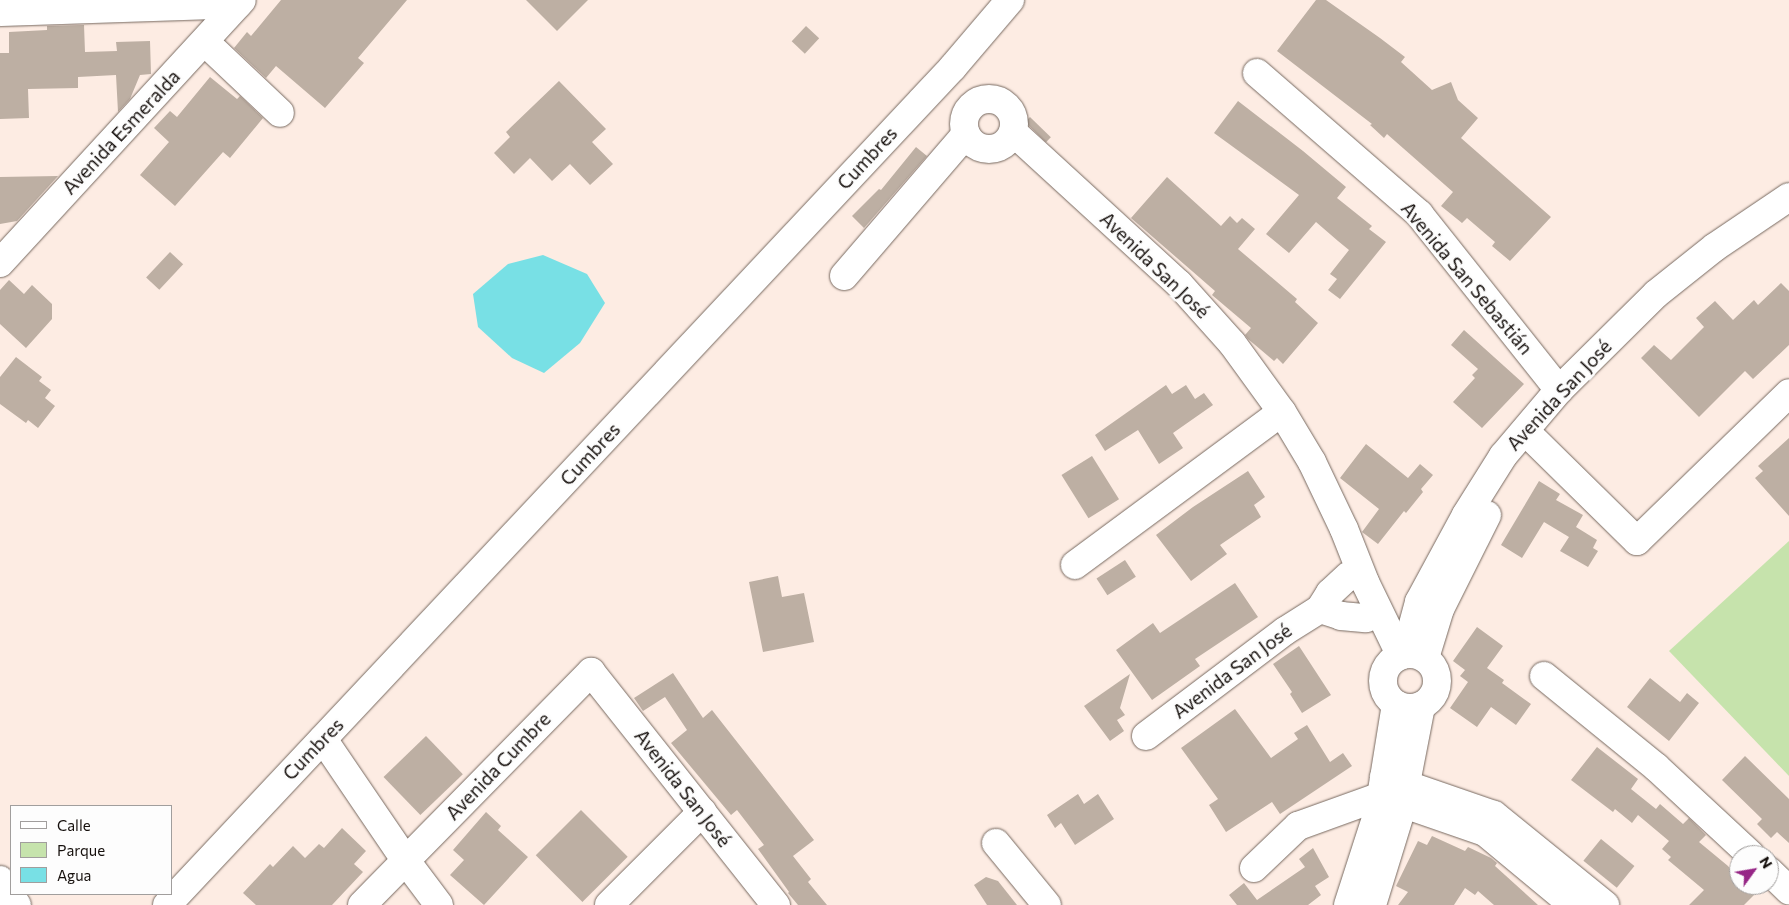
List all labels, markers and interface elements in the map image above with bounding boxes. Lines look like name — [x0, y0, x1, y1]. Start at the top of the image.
street label: Avenida Esmeralda — [58, 65, 184, 199]
street label: Cumbres — [832, 122, 902, 194]
street label: Avenida San Sebastián — [1397, 197, 1537, 359]
street label: Avenida San José — [1096, 207, 1214, 323]
street label: Avenida San José — [1502, 335, 1616, 455]
street label: Cumbres — [555, 418, 625, 490]
street label: Avenida San José — [1168, 619, 1296, 723]
street label: Avenida Cumbre — [441, 707, 555, 825]
street label: Cumbres — [278, 713, 348, 785]
street label: Avenida San José — [630, 725, 736, 851]
legend — [10, 805, 172, 895]
text: Calle — [57, 816, 91, 834]
text: Parque — [57, 841, 105, 859]
north arrow — [1729, 845, 1779, 895]
text: N — [1756, 853, 1776, 871]
text: Agua — [57, 866, 91, 884]

